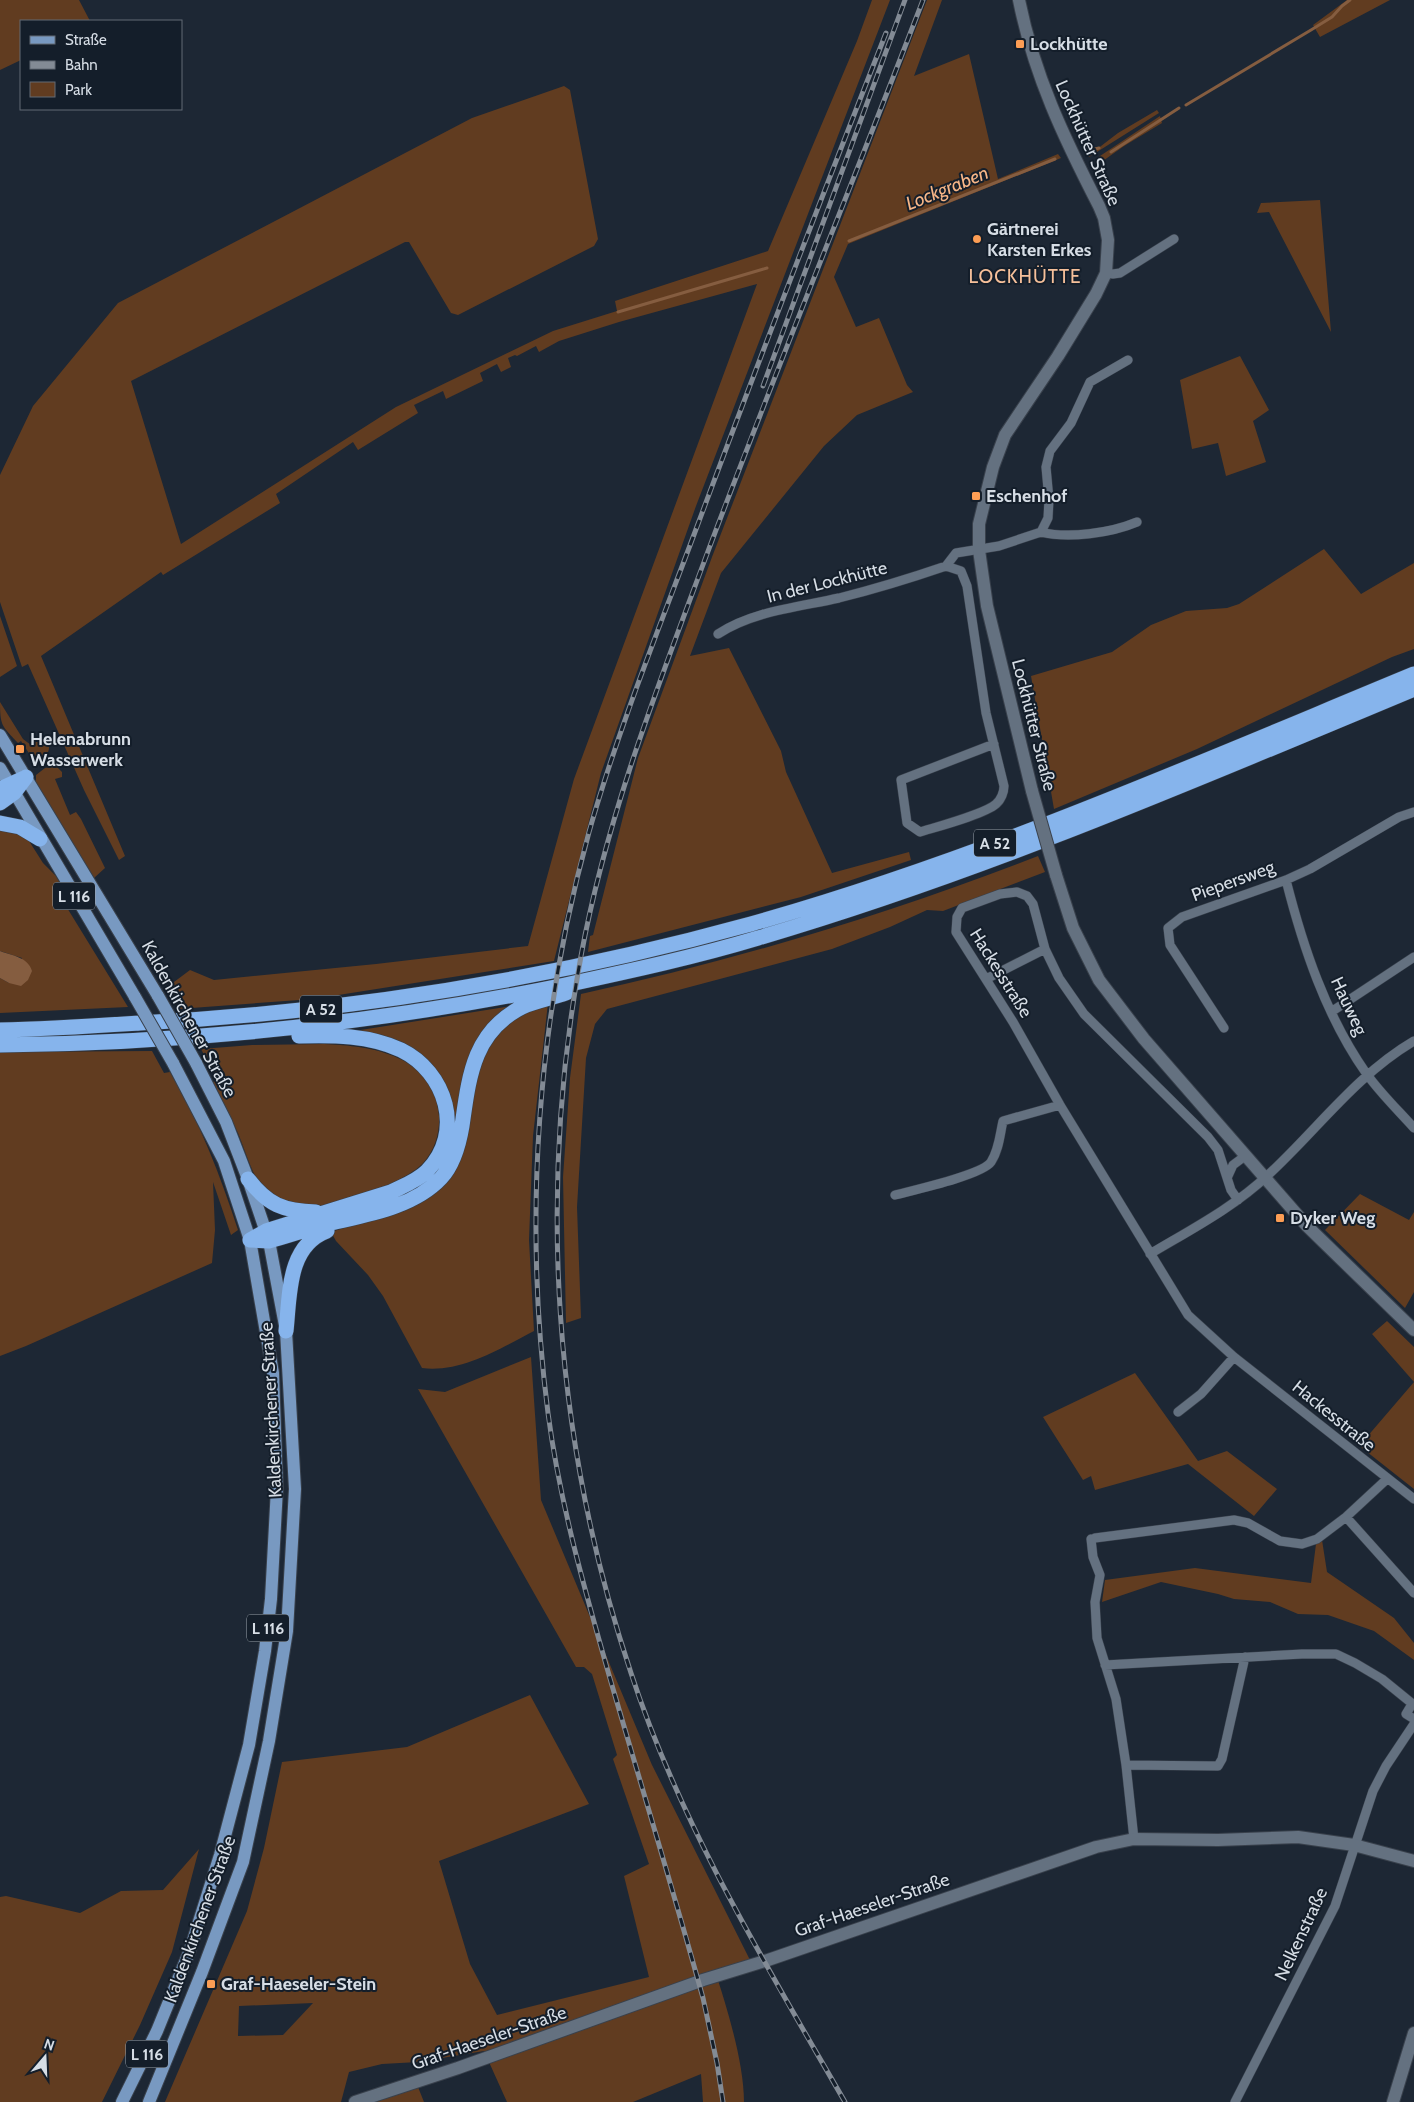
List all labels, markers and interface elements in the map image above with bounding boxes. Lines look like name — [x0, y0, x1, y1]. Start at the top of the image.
legend — [20, 20, 182, 110]
text: Straße — [65, 31, 107, 49]
place label: Lockhütte — [1030, 33, 1108, 55]
marker: Lockhütte — [1014, 38, 1026, 50]
text: Bahn — [65, 56, 98, 74]
street label: Lockhütter Straße — [1050, 77, 1126, 209]
text: Park — [65, 81, 92, 99]
water label: Lockgraben — [902, 161, 992, 215]
place label: Gärtnerei Karsten Erkes — [987, 218, 1092, 261]
marker: Gärtnerei Karsten Erkes — [971, 233, 983, 245]
district label: LOCKHÜTTE — [968, 265, 1082, 288]
place label: Eschenhof — [986, 485, 1067, 507]
marker: Eschenhof — [970, 490, 982, 502]
street label: In der Lockhütte — [765, 556, 889, 608]
street label: Lockhütter Straße — [1007, 657, 1061, 793]
place label: Helenabrunn Wasserwerk — [30, 728, 131, 771]
marker: Helenabrunn Wasserwerk — [14, 743, 26, 755]
road number: A 52 — [974, 830, 1016, 856]
street label: Piepersweg — [1188, 855, 1278, 906]
road number: L 116 — [53, 882, 95, 909]
street label: Hackesstraße — [965, 924, 1037, 1022]
street label: Kaldenkirchener Straße — [137, 937, 241, 1101]
street label: Hauweg — [1326, 973, 1372, 1040]
road number: A 52 — [300, 996, 342, 1022]
place label: Dyker Weg — [1290, 1207, 1375, 1229]
marker: Dyker Weg — [1274, 1212, 1286, 1224]
street label: Kaldenkirchener Straße — [255, 1322, 287, 1498]
street label: Hackesstraße — [1288, 1376, 1380, 1456]
road number: L 116 — [247, 1615, 289, 1642]
street label: Kaldenkirchener Straße — [160, 1833, 240, 2005]
street label: Graf-Haeseler-Straße — [792, 1868, 952, 1942]
street label: Nelkenstraße — [1270, 1884, 1332, 1984]
place label: Graf-Haeseler-Stein — [221, 1973, 376, 1995]
marker: Graf-Haeseler-Stein — [205, 1978, 217, 1990]
street label: Graf-Haeseler-Straße — [409, 2001, 569, 2075]
north arrow — [20, 2032, 70, 2082]
text: N — [42, 2035, 57, 2055]
road number: L 116 — [126, 2040, 168, 2068]

